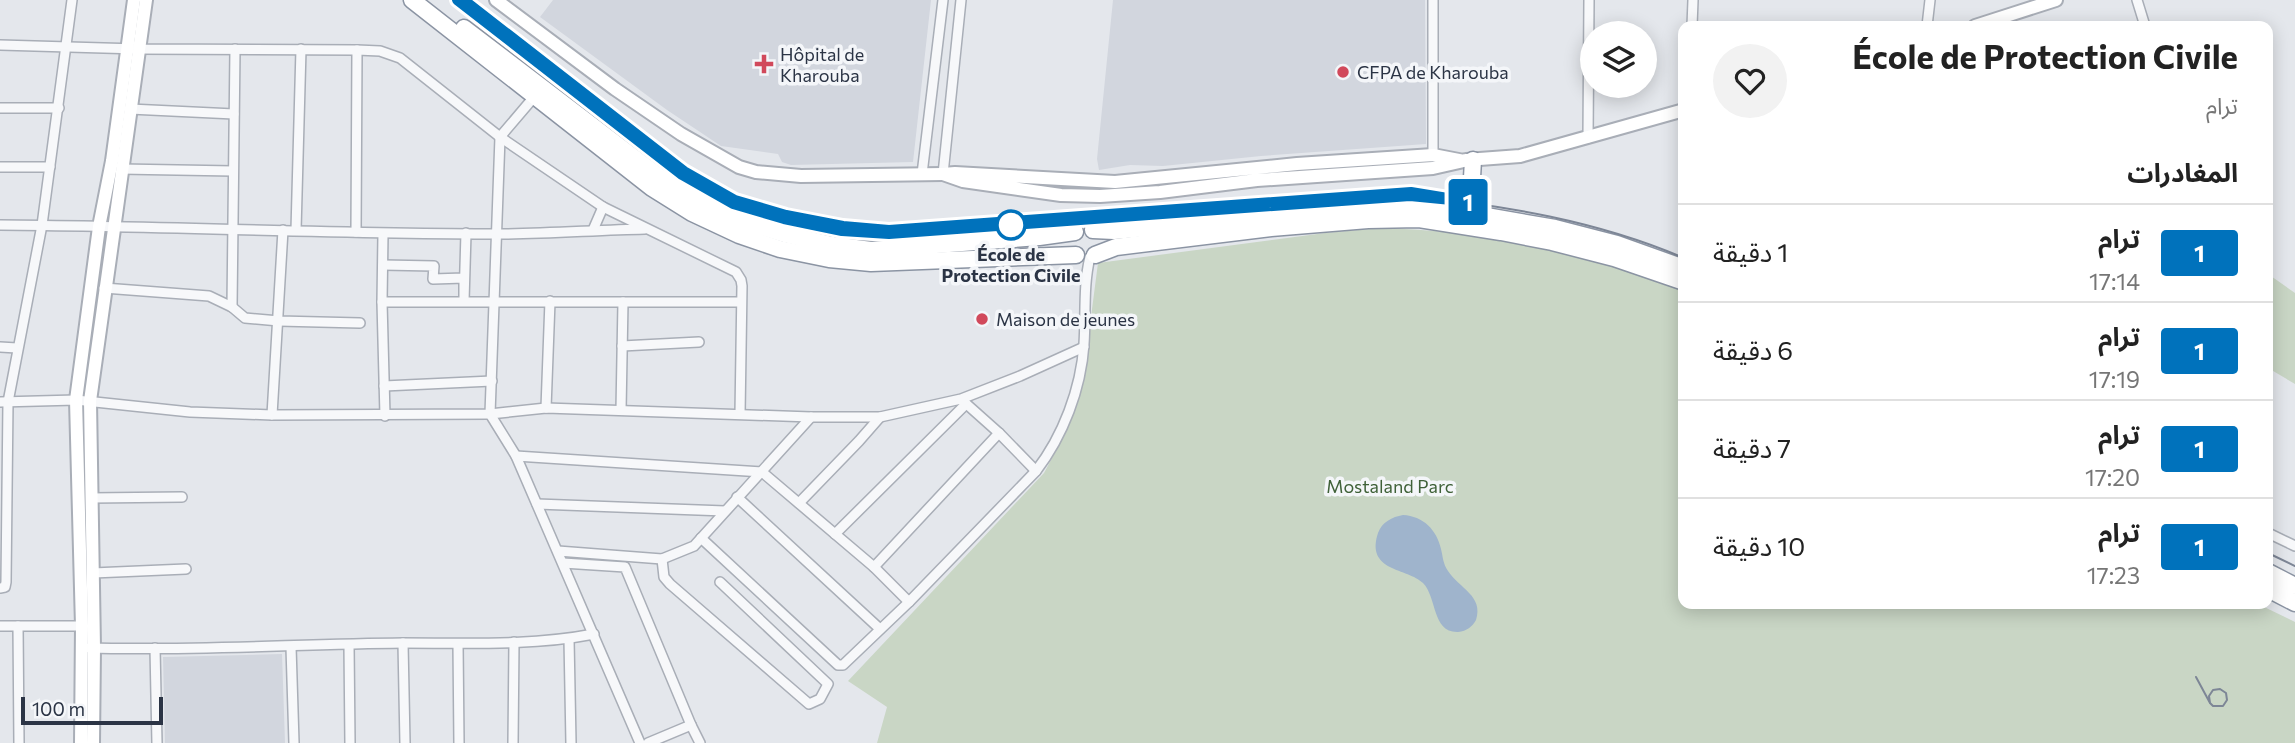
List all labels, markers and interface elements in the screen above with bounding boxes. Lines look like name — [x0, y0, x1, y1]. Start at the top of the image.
map controls — [1580, 21, 1657, 98]
button: layers — [1580, 21, 1657, 98]
text: École de Protection Civile — [1852, 35, 2238, 76]
place label: Hôpital de Kharouba — [780, 43, 864, 86]
button: heart — [1713, 44, 1787, 118]
marker: Hôpital de Kharouba — [754, 54, 774, 74]
place label: CFPA de Kharouba — [1357, 61, 1509, 83]
marker: CFPA de Kharouba — [1335, 64, 1351, 80]
text: ترام — [2206, 91, 2238, 119]
text: المغادرات — [2127, 156, 2238, 187]
line badge: 1 — [1445, 179, 1491, 225]
text: 1 — [1463, 187, 1473, 216]
marker: École de Protection Civile — [996, 210, 1026, 240]
text: ترام — [2098, 222, 2140, 253]
text: 1 دقيقة — [1713, 236, 1788, 267]
text: 1 — [2194, 238, 2205, 267]
place label: École de Protection Civile — [942, 243, 1081, 286]
text: 17:14 — [2089, 267, 2140, 295]
place label: Maison de jeunes — [996, 308, 1135, 330]
marker: Maison de jeunes — [974, 311, 990, 327]
text: ترام — [2098, 320, 2140, 351]
text: 6 دقيقة — [1713, 334, 1793, 365]
text: 1 — [2194, 336, 2205, 365]
text: 17:19 — [2089, 365, 2140, 393]
text: ترام — [2098, 418, 2140, 449]
text: 7 دقيقة — [1713, 432, 1791, 463]
text: 1 — [2194, 434, 2205, 463]
text: 17:20 — [2085, 463, 2140, 491]
park label: Mostaland Parc — [1326, 475, 1454, 497]
text: ترام — [2098, 516, 2140, 547]
text: 10 دقيقة — [1713, 530, 1805, 561]
text: 1 — [2194, 532, 2205, 561]
text: 17:23 — [2087, 561, 2140, 589]
scale bar — [21, 694, 163, 726]
text: 100 m — [32, 697, 85, 720]

